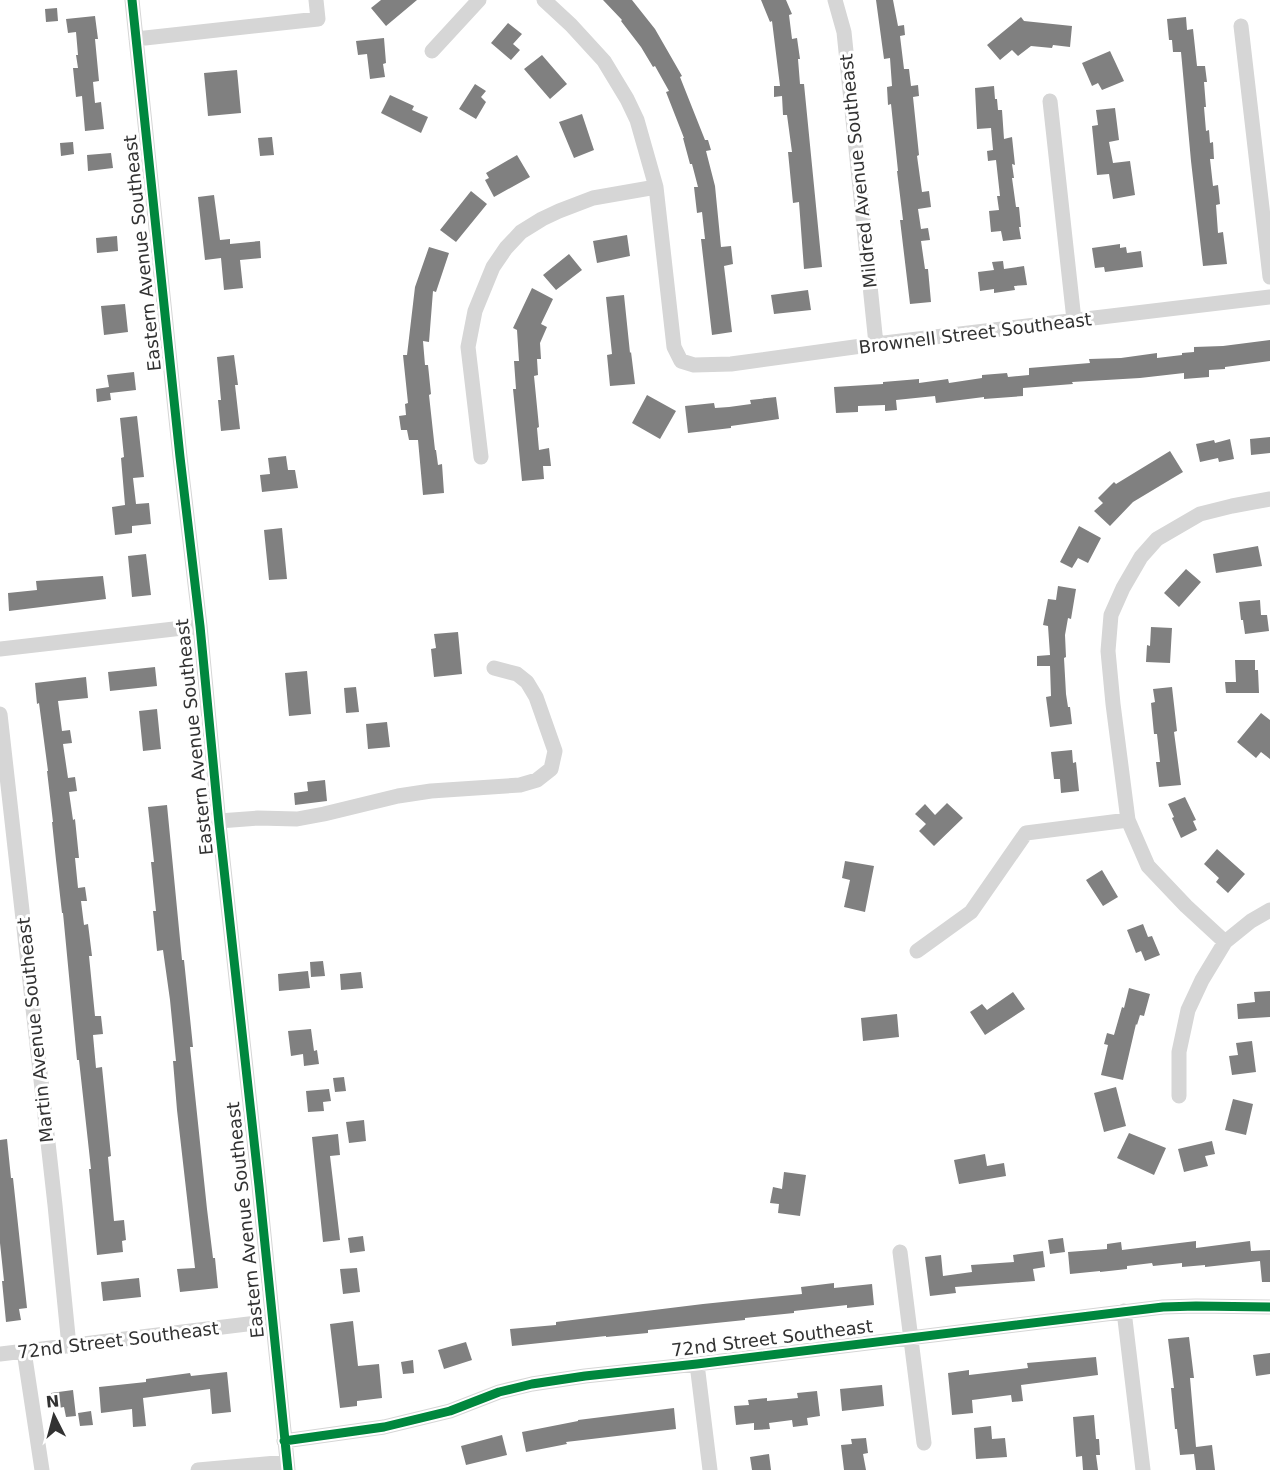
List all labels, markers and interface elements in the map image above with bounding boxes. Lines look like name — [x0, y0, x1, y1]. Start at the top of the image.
street label: Mildred Avenue Southeast — [835, 53, 881, 289]
street label: Eastern Avenue Southeast — [119, 134, 165, 372]
street label: Brownell Street Southeast — [857, 308, 1093, 358]
street label: Eastern Avenue Southeast — [171, 618, 217, 856]
street label: Martin Avenue Southeast — [13, 916, 57, 1144]
street label: Eastern Avenue Southeast — [222, 1101, 268, 1339]
street label: 72nd Street Southeast — [670, 1315, 874, 1361]
street label: 72nd Street Southeast — [16, 1317, 220, 1363]
north arrow — [24, 1386, 84, 1446]
text: N — [45, 1391, 60, 1412]

